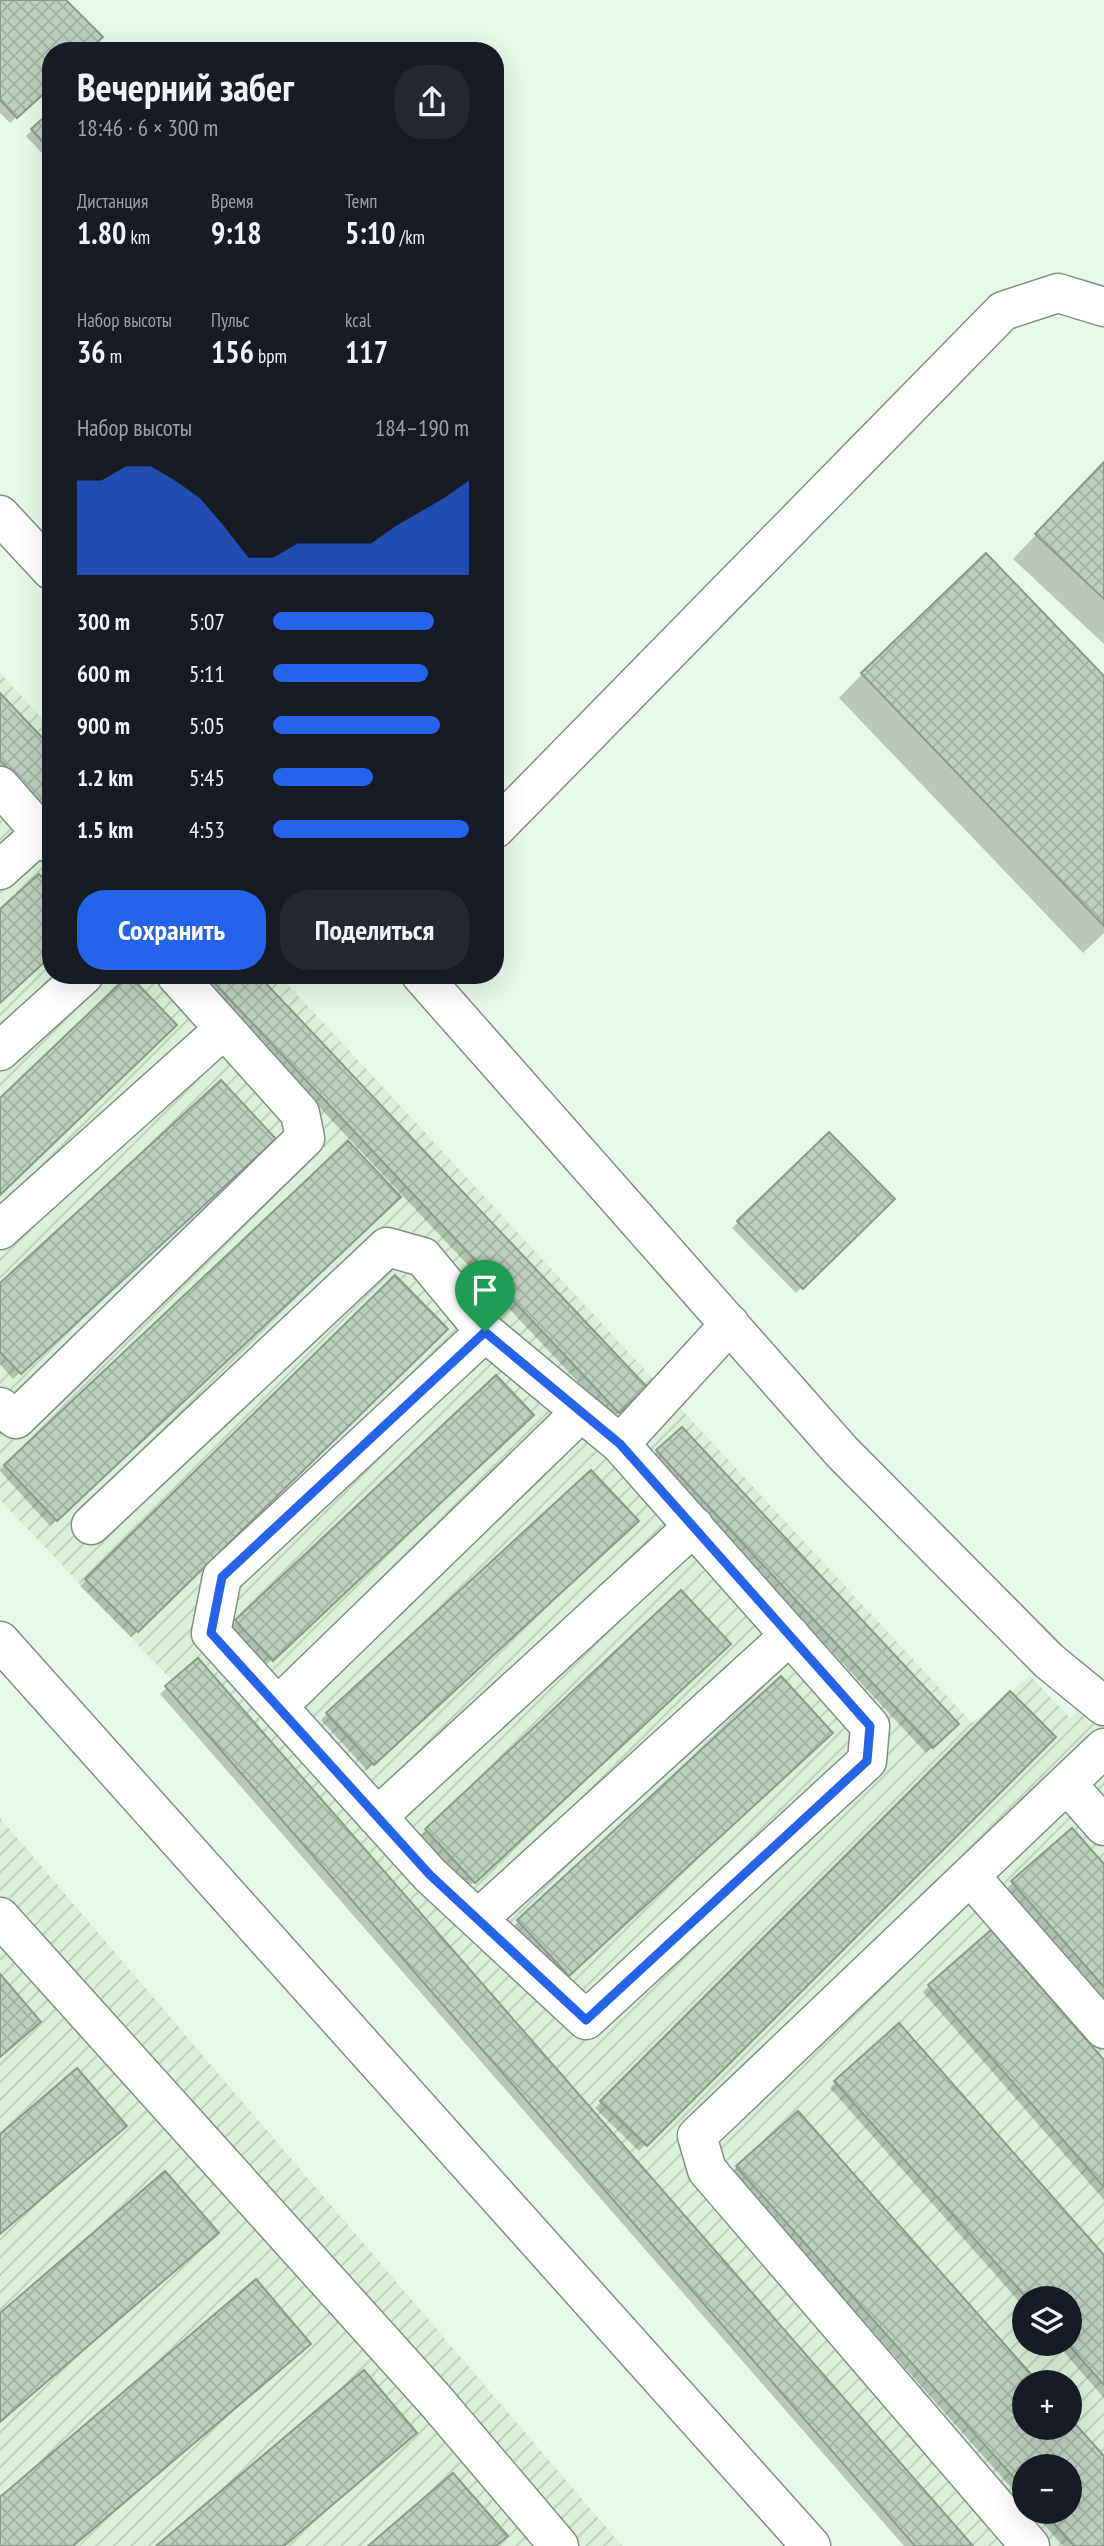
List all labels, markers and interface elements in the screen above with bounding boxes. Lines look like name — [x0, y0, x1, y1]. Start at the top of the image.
text: Вечерний забег — [77, 62, 294, 111]
button: share — [395, 65, 469, 139]
text: 18:46 · 6 × 300 m — [77, 113, 218, 142]
text: Дистанция — [77, 189, 148, 213]
text: Время — [211, 189, 253, 213]
text: Темп — [345, 189, 377, 213]
text: 1.80 — [77, 213, 126, 252]
text: 9:18 — [211, 213, 262, 252]
text: 5:10 — [345, 213, 396, 252]
text: km — [126, 225, 150, 249]
text: /km — [396, 225, 425, 249]
text: Набор высоты — [77, 308, 172, 332]
text: Пульс — [211, 308, 249, 332]
text: kcal — [345, 308, 371, 332]
text: 36 — [77, 332, 106, 371]
text: 156 — [211, 332, 254, 371]
text: 117 — [345, 332, 388, 371]
text: m — [106, 344, 122, 368]
text: bpm — [254, 344, 287, 368]
text: Набор высоты — [77, 413, 192, 442]
text: 184–190 m — [375, 413, 469, 442]
text: 300 m — [77, 607, 130, 636]
text: 5:07 — [189, 607, 225, 636]
text: 600 m — [77, 659, 130, 688]
text: 5:11 — [189, 659, 225, 688]
text: 900 m — [77, 711, 130, 740]
text: 5:05 — [189, 711, 225, 740]
text: 1.2 km — [77, 763, 133, 792]
text: 5:45 — [189, 763, 225, 792]
text: 1.5 km — [77, 815, 133, 844]
text: 4:53 — [189, 815, 225, 844]
button: Сохранить — [77, 890, 266, 970]
button: Поделиться — [280, 890, 469, 970]
pin — [455, 1260, 515, 1332]
icon: arrive — [466, 1271, 504, 1309]
map controls — [1012, 2286, 1082, 2524]
button: layers — [1012, 2286, 1082, 2356]
button: + — [1012, 2370, 1082, 2440]
button: − — [1012, 2454, 1082, 2524]

